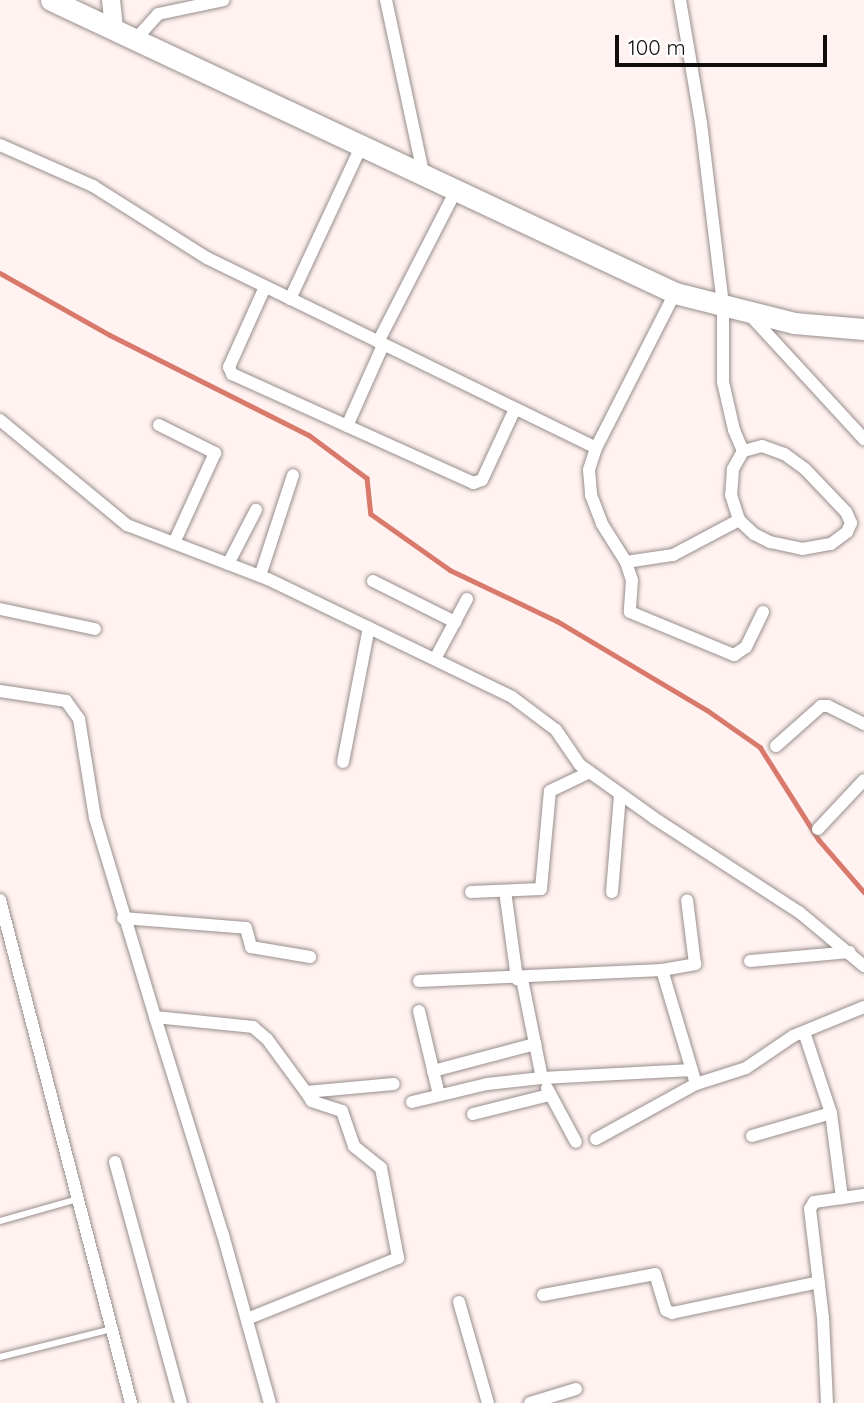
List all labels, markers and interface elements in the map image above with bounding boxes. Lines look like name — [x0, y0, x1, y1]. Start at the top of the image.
scale bar — [619, 21, 831, 65]
text: 100 m — [628, 34, 686, 60]

